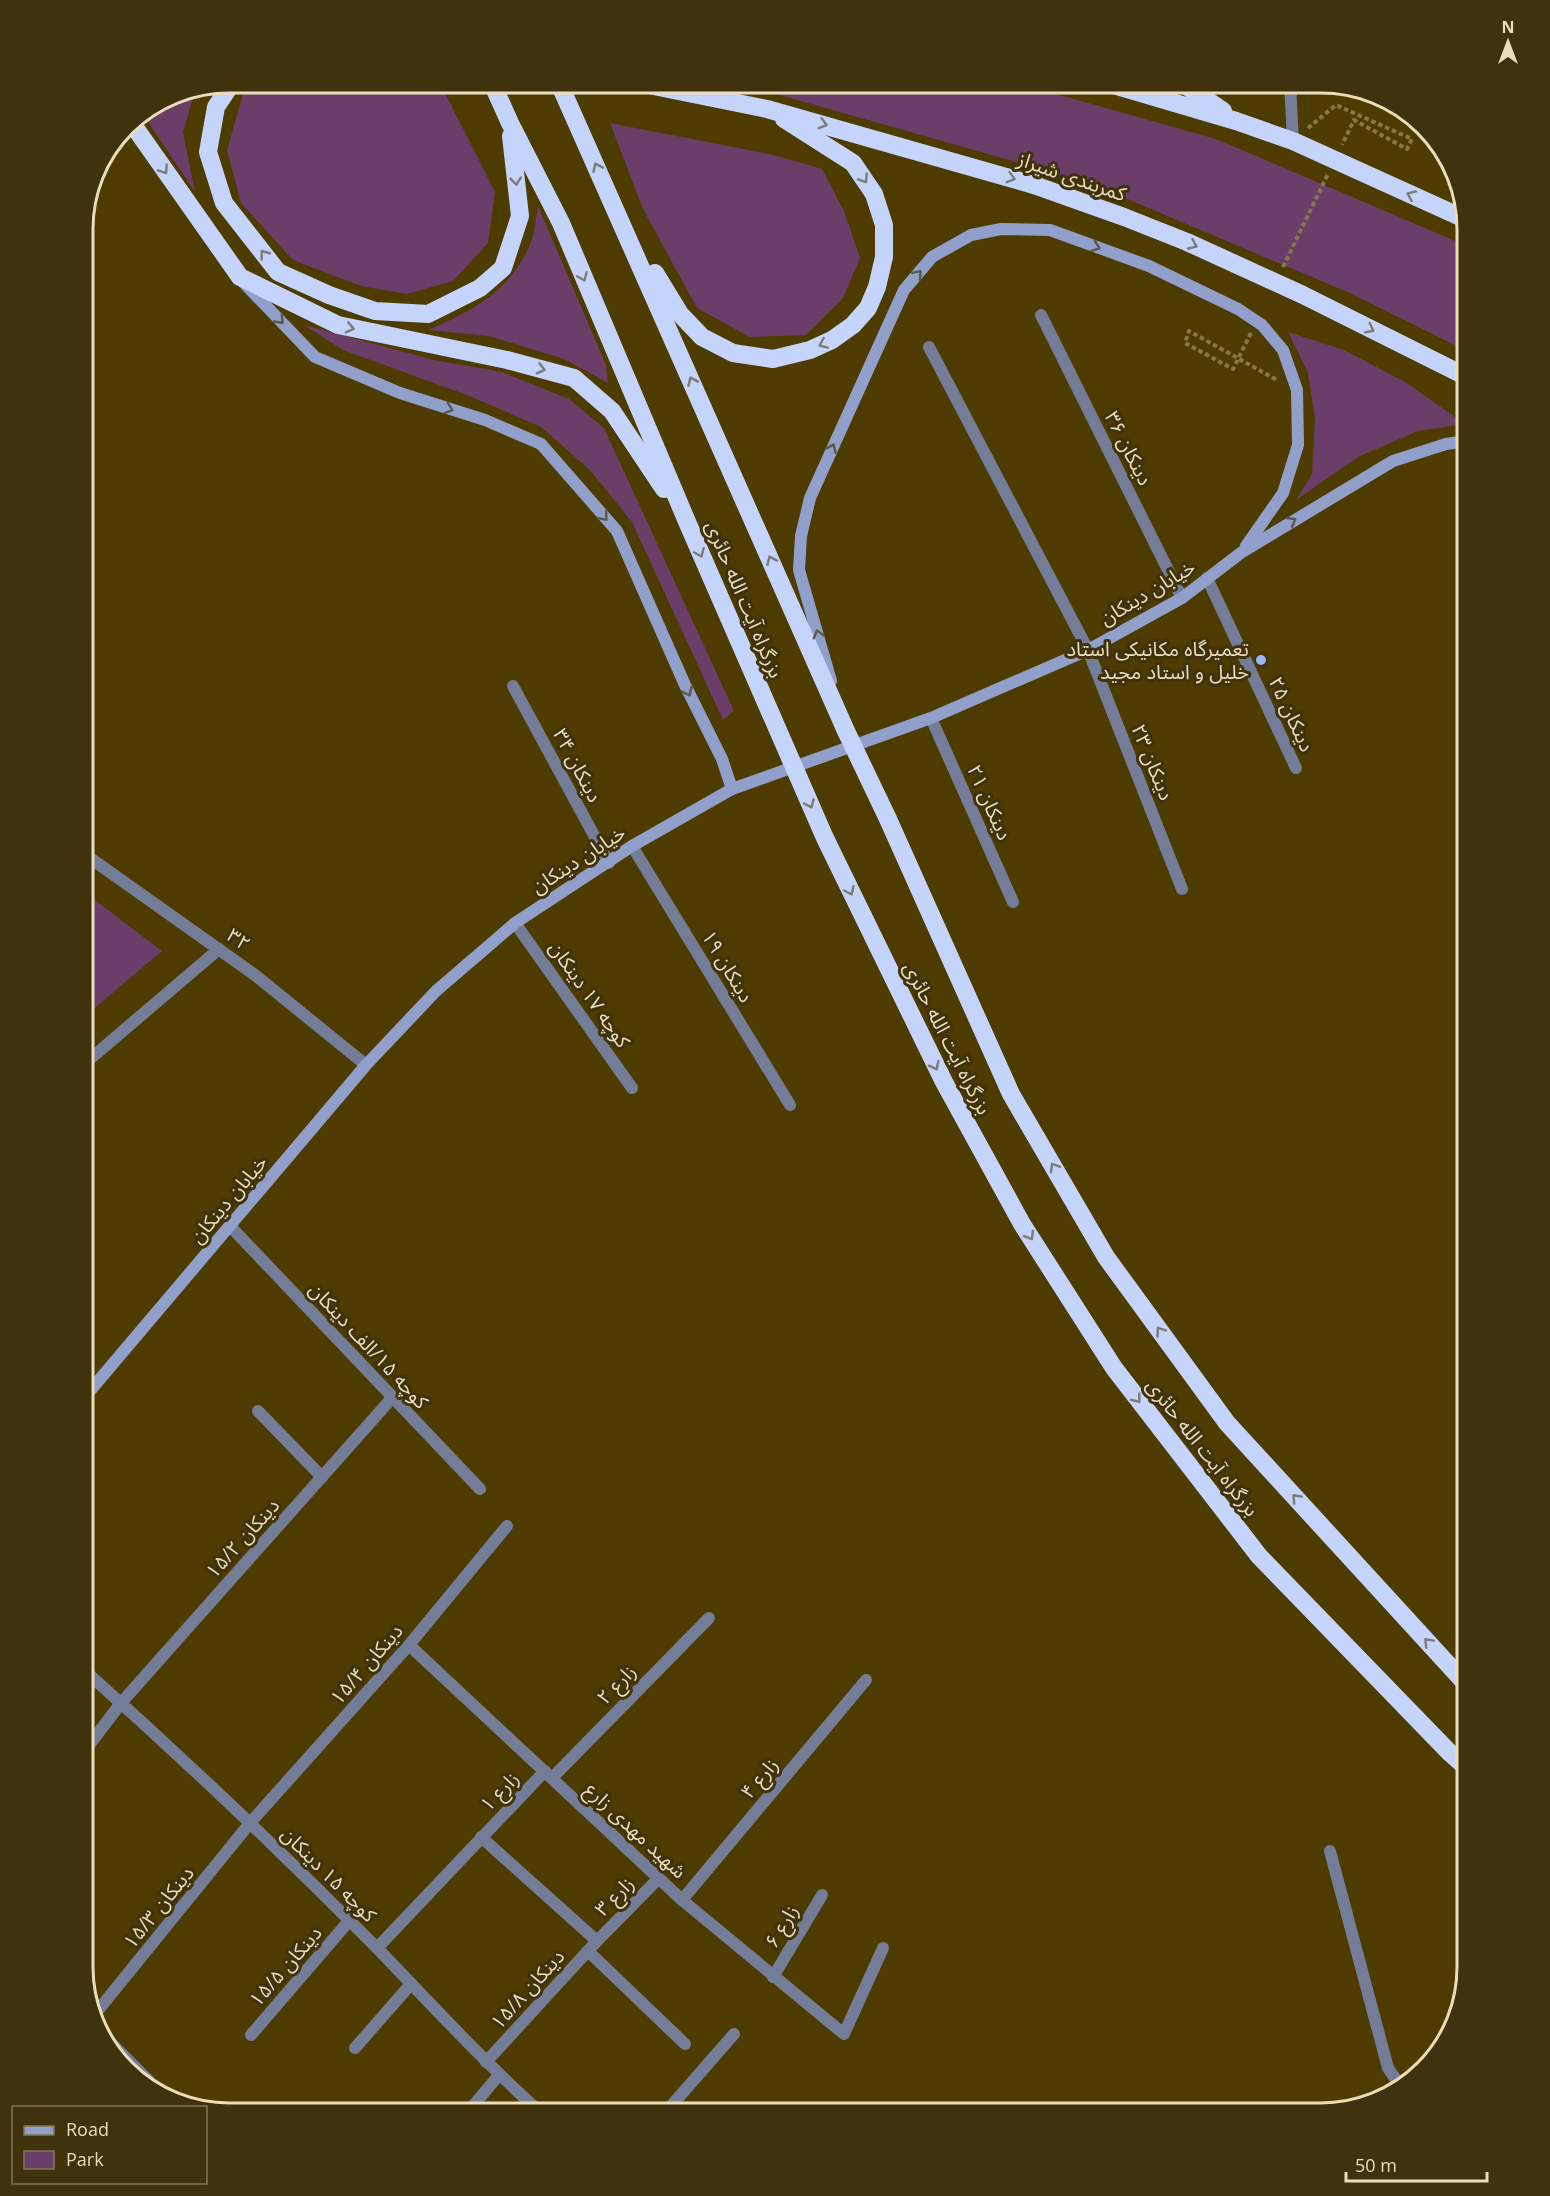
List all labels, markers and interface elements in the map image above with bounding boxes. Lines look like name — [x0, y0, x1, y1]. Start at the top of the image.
north arrow — [1478, 12, 1538, 72]
text: N — [1501, 16, 1515, 38]
one-way arrow — [817, 117, 828, 129]
street label: کمربندی شیراز — [1013, 145, 1131, 207]
one-way arrow — [592, 162, 604, 173]
one-way arrow — [157, 164, 168, 175]
one-way arrow — [1005, 171, 1015, 183]
one-way arrow — [857, 172, 868, 183]
one-way arrow — [509, 176, 522, 186]
one-way arrow — [1407, 191, 1418, 203]
one-way arrow — [1187, 238, 1198, 250]
one-way arrow — [1090, 239, 1101, 252]
one-way arrow — [260, 249, 271, 260]
one-way arrow — [576, 270, 588, 281]
one-way arrow — [911, 270, 922, 281]
one-way arrow — [272, 313, 283, 324]
one-way arrow — [345, 320, 355, 333]
one-way arrow — [1363, 322, 1374, 333]
one-way arrow — [818, 337, 829, 349]
one-way arrow — [535, 362, 546, 374]
one-way arrow — [687, 377, 699, 388]
one-way arrow — [443, 401, 454, 414]
street label: ۳۶ دینکان — [1099, 406, 1159, 490]
one-way arrow — [825, 443, 837, 454]
one-way arrow — [597, 510, 608, 521]
street label: بزرگراه آیت الله حائری — [700, 516, 790, 682]
one-way arrow — [1286, 517, 1296, 529]
one-way arrow — [693, 547, 705, 558]
street label: خیابان دینکان — [1094, 553, 1200, 631]
one-way arrow — [766, 555, 778, 566]
one-way arrow — [813, 629, 825, 640]
place label: تعمیرگاه مکانیکی استاد خلیل و استاد مجید — [1066, 635, 1249, 685]
marker: تعمیرگاه مکانیکی استاد خلیل و استاد مجید — [1254, 653, 1268, 667]
street label: ۲۵ دینکان — [1263, 672, 1321, 756]
one-way arrow — [681, 686, 693, 697]
street label: ۲۳ دینکان — [1125, 720, 1181, 804]
street label: ۳۴ دینکان — [547, 723, 609, 807]
street label: ۲۱ دینکان — [961, 760, 1019, 844]
one-way arrow — [802, 798, 814, 809]
street label: خیابان دینکان — [526, 818, 630, 900]
one-way arrow — [842, 884, 854, 895]
street label: ۳۲ — [222, 921, 256, 957]
street label: ۱۹ دینکان — [696, 925, 760, 1007]
street label: کوچه ۱۷ دینکان — [543, 935, 637, 1053]
street label: بزرگراه آیت الله حائری — [898, 957, 998, 1119]
one-way arrow — [928, 1060, 940, 1071]
street label: خیابان دینکان — [183, 1149, 273, 1249]
one-way arrow — [1050, 1163, 1061, 1174]
one-way arrow — [1023, 1230, 1034, 1241]
street label: کوچه ۱۵/الف دینکان — [303, 1276, 435, 1415]
one-way arrow — [1156, 1327, 1167, 1338]
street label: بزرگراه آیت الله حائری — [1141, 1372, 1265, 1522]
one-way arrow — [1130, 1392, 1141, 1403]
street label: ۱۵/۲ دینکان — [199, 1492, 285, 1584]
one-way arrow — [1292, 1495, 1303, 1505]
street label: ۱۵/۴ دینکان — [323, 1618, 409, 1710]
one-way arrow — [1424, 1638, 1435, 1649]
street label: ۲ زارع — [590, 1658, 643, 1711]
street label: ۴ زارع — [734, 1752, 786, 1805]
street label: ۱ زارع — [473, 1765, 526, 1818]
street label: شهید مهدی زارع — [578, 1776, 693, 1886]
street label: کوچه ۱۵ دینکان — [275, 1820, 383, 1928]
street label: ۱۵/۳ دینکان — [116, 1860, 200, 1954]
street label: ۳ زارع — [588, 1870, 641, 1923]
street label: ۶ زارع — [758, 1899, 806, 1954]
street label: ۱۵/۵ دینکان — [242, 1920, 328, 2012]
street label: ۱۵/۸ دینکان — [484, 1943, 570, 2035]
legend — [12, 2106, 207, 2184]
text: Road — [66, 2117, 109, 2141]
scale bar — [1346, 2145, 1487, 2183]
text: Park — [66, 2147, 104, 2171]
text: 50 m — [1355, 2153, 1397, 2177]

